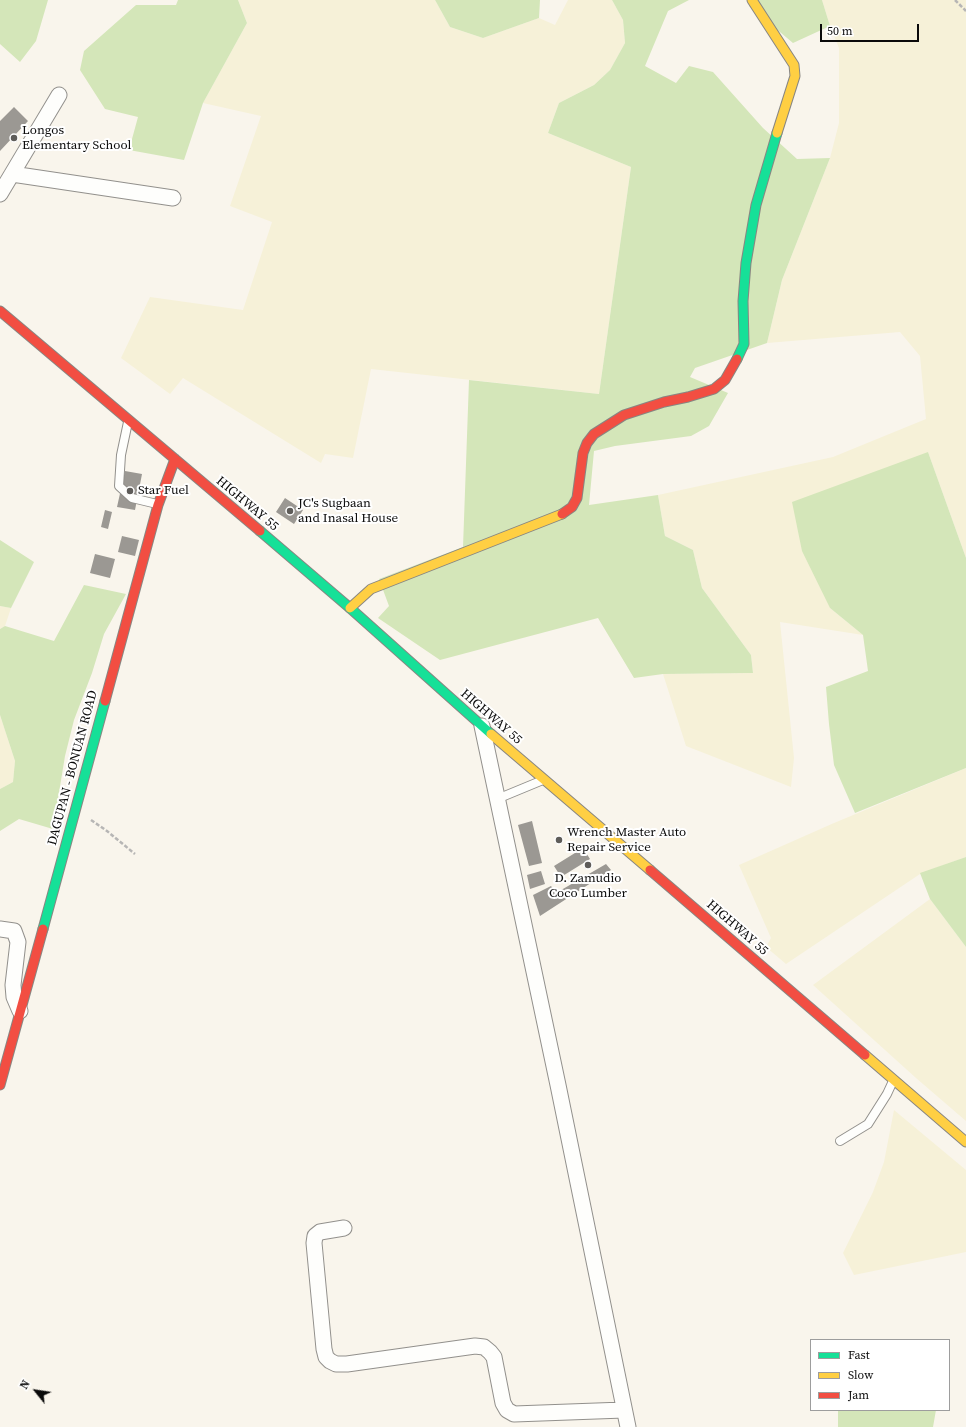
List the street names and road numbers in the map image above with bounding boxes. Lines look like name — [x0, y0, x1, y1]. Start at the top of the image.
street label: HIGHWAY 55 — [213, 473, 281, 535]
street label: HIGHWAY 55 — [457, 686, 525, 748]
street label: DAGUPAN - BONUAN ROAD — [45, 689, 101, 847]
street label: HIGHWAY 55 — [703, 897, 771, 959]

